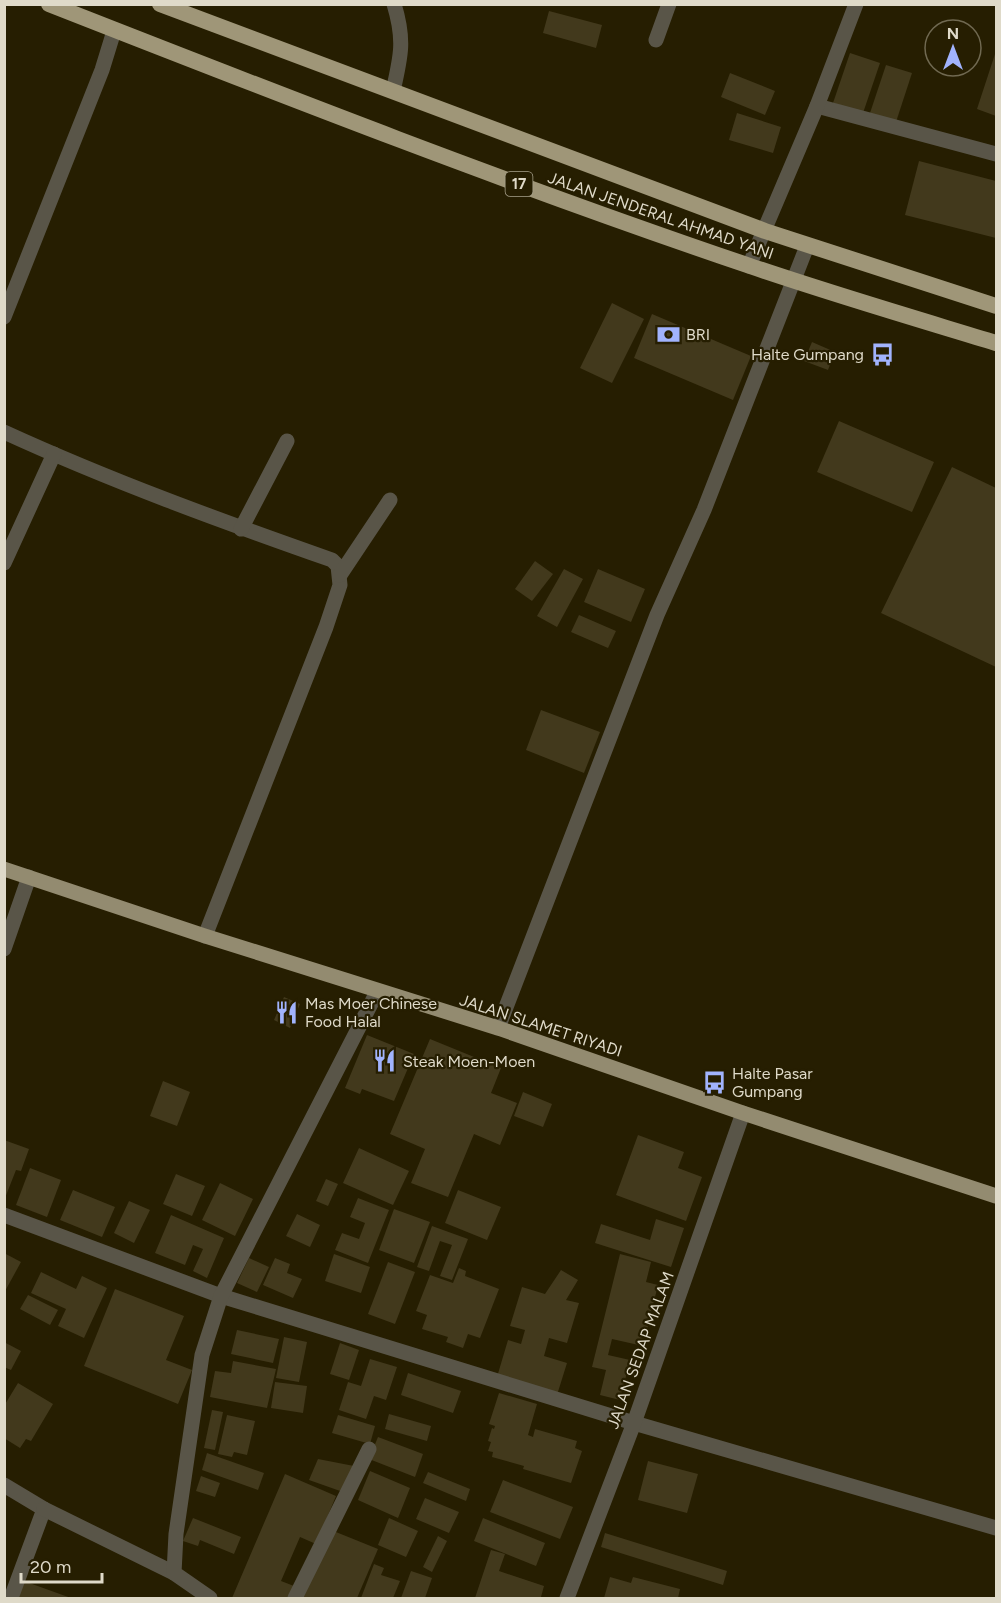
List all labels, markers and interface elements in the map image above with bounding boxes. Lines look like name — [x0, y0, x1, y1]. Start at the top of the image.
north arrow — [923, 18, 983, 78]
text: N — [947, 24, 959, 43]
street label: JALAN JENDERAL AHMAD YANI — [545, 168, 776, 263]
road number: 17 — [506, 172, 532, 196]
bank icon: BRI — [655, 321, 681, 347]
place label: BRI — [686, 325, 710, 344]
bus stop icon: Halte Gumpang — [869, 341, 895, 367]
place label: Halte Gumpang — [751, 345, 864, 364]
street label: JALAN SLAMET RIYADI — [457, 990, 624, 1061]
place label: Mas Moer Chinese Food Halal — [305, 994, 437, 1031]
restaurant icon: Mas Moer Chinese Food Halal — [274, 999, 300, 1025]
restaurant icon: Steak Moen-Moen — [372, 1048, 398, 1074]
place label: Steak Moen-Moen — [403, 1052, 535, 1071]
place label: Halte Pasar Gumpang — [732, 1064, 813, 1101]
bus stop icon: Halte Pasar Gumpang — [701, 1069, 727, 1095]
street label: JALAN SEDAP MALAM — [603, 1269, 678, 1431]
scale bar — [21, 1546, 102, 1584]
text: 20 m — [30, 1556, 71, 1578]

